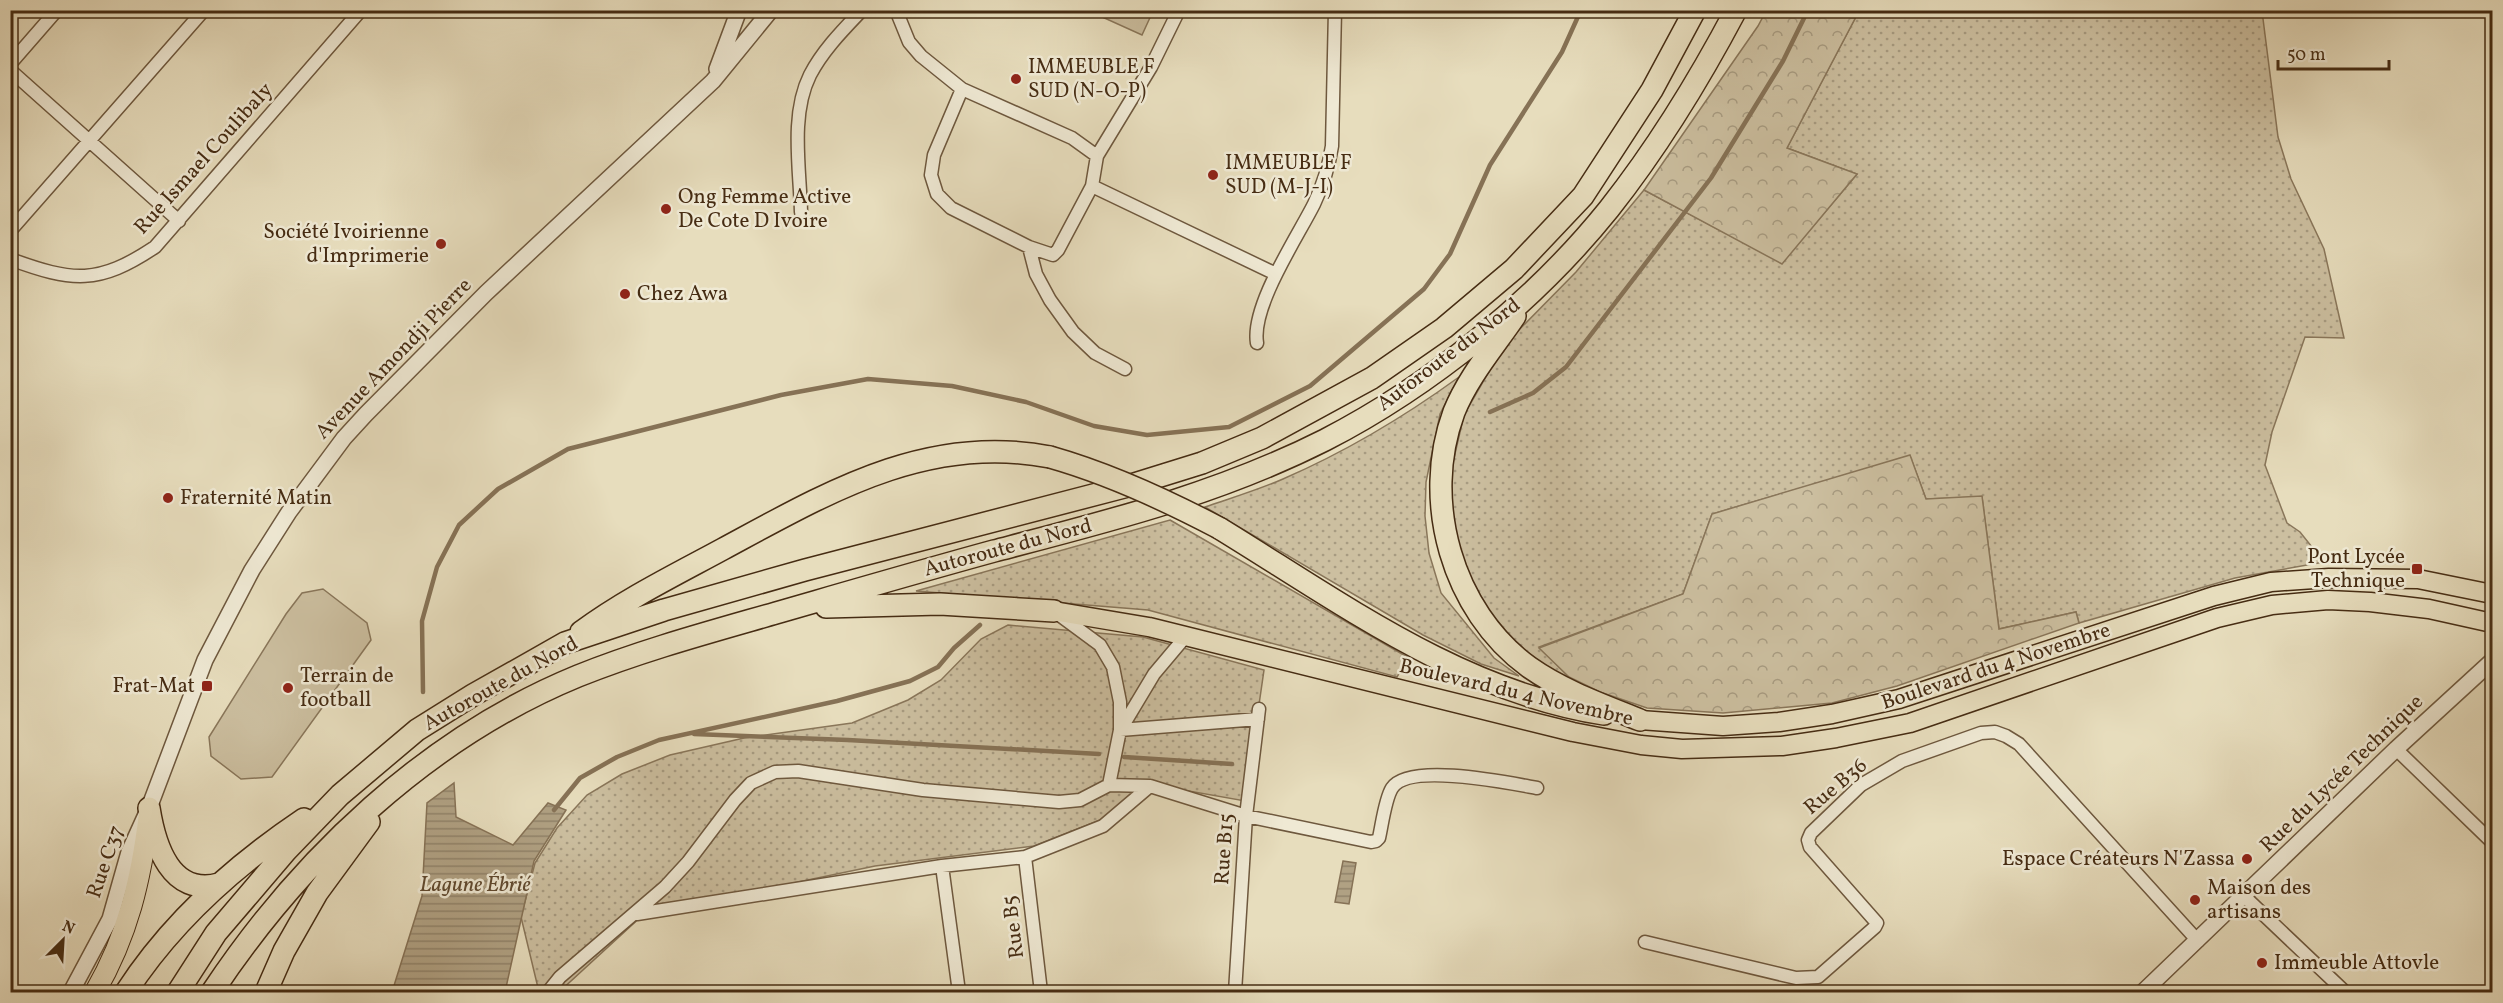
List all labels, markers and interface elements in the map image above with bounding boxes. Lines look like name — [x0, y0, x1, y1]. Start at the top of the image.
scale bar — [2278, 33, 2389, 71]
text: 50 m — [2287, 43, 2326, 68]
place label: IMMEUBLE F SUD (N-O-P) — [1028, 53, 1155, 106]
marker: IMMEUBLE F SUD (N-O-P) — [1009, 72, 1023, 86]
street label: Rue Ismael Coulibaly — [128, 76, 280, 241]
place label: IMMEUBLE F SUD (M-J-I) — [1225, 149, 1352, 202]
marker: IMMEUBLE F SUD (M-J-I) — [1206, 168, 1220, 182]
place label: Ong Femme Active De Cote D Ivoire — [678, 183, 851, 236]
marker: Ong Femme Active De Cote D Ivoire — [659, 202, 673, 216]
place label: Société Ivoirienne d'Imprimerie — [263, 218, 429, 271]
marker: Société Ivoirienne d'Imprimerie — [434, 237, 448, 251]
street label: Avenue Amondji Pierre — [309, 272, 479, 446]
place label: Chez Awa — [637, 280, 728, 309]
marker: Chez Awa — [618, 287, 632, 301]
street label: Autoroute du Nord — [1371, 291, 1527, 419]
place label: Fraternité Matin — [180, 484, 332, 513]
marker: Fraternité Matin — [161, 491, 175, 505]
street label: Autoroute du Nord — [921, 512, 1095, 584]
place label: Pont Lycée Technique — [2307, 543, 2405, 596]
marker: Pont Lycée Technique — [2410, 562, 2424, 576]
street label: Boulevard du 4 Novembre — [1878, 616, 2114, 718]
street label: Autoroute du Nord — [418, 629, 584, 739]
street label: Boulevard du 4 Novembre — [1396, 652, 1636, 734]
place label: Terrain de football — [300, 662, 394, 715]
place label: Frat-Mat — [113, 672, 195, 701]
marker: Frat-Mat — [200, 679, 214, 693]
marker: Terrain de football — [281, 681, 295, 695]
street label: Rue du Lycée Technique — [2254, 688, 2430, 860]
street label: Rue B36 — [1798, 752, 1874, 822]
street label: Rue B15 — [1208, 812, 1242, 886]
street label: Rue C37 — [80, 822, 132, 902]
place label: Espace Créateurs N'Zassa — [2002, 845, 2235, 874]
marker: Espace Créateurs N'Zassa — [2240, 852, 2254, 866]
water label: Lagune Ébrié — [420, 870, 531, 901]
place label: Maison des artisans — [2207, 874, 2311, 927]
marker: Maison des artisans — [2188, 893, 2202, 907]
street label: Rue B5 — [996, 894, 1032, 960]
north arrow — [33, 910, 93, 970]
text: N — [59, 916, 78, 941]
place label: Immeuble Attovle — [2274, 949, 2439, 978]
marker: Immeuble Attovle — [2255, 956, 2269, 970]

